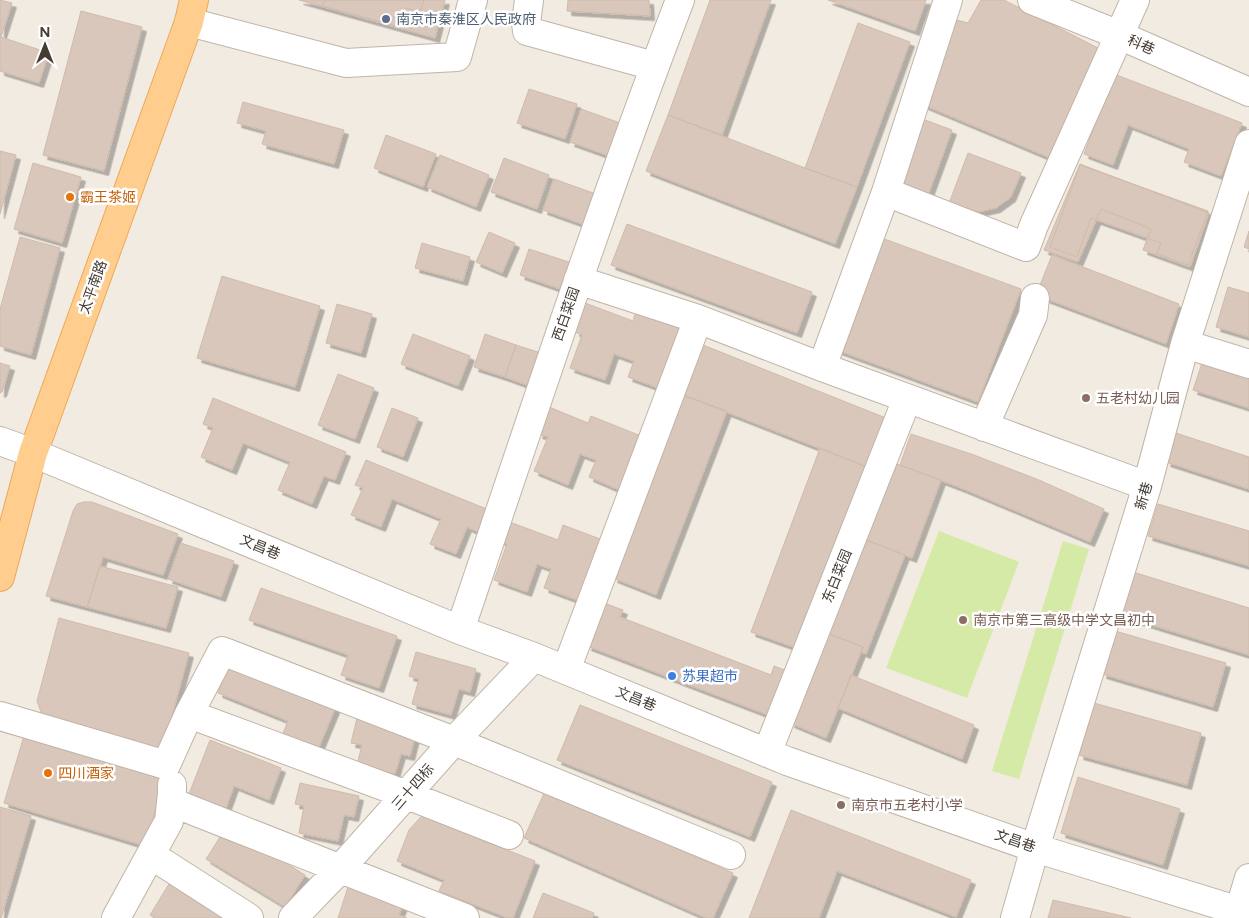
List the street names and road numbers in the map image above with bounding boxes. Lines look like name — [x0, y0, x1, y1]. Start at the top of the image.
street label: 科巷 — [1125, 32, 1157, 58]
street label: 太平南路 — [75, 258, 111, 316]
street label: 西白菜园 — [549, 285, 583, 343]
street label: 新巷 — [1132, 480, 1156, 512]
street label: 文昌巷 — [237, 531, 283, 563]
street label: 东白菜园 — [819, 547, 855, 605]
street label: 文昌巷 — [613, 683, 659, 715]
street label: 三十四标 — [388, 760, 438, 814]
street label: 文昌巷 — [992, 826, 1038, 856]

